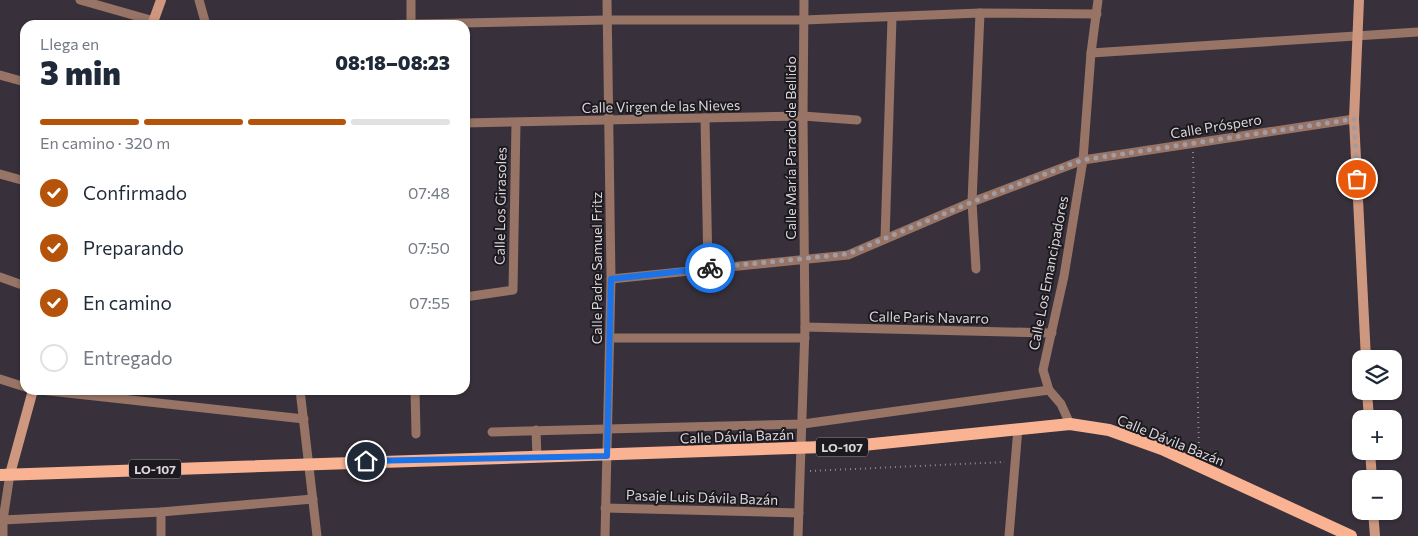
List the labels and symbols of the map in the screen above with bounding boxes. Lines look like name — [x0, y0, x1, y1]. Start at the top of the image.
street label: Calle María Parado de Bellido — [782, 56, 799, 240]
street label: Calle Virgen de las Nieves — [582, 96, 740, 116]
street label: Calle Próspero — [1169, 110, 1263, 142]
street label: Calle Los Girasoles — [490, 147, 510, 265]
pin — [1336, 158, 1378, 200]
street label: Calle Padre Samuel Fritz — [588, 192, 605, 344]
street label: Calle Los Emancipadores — [1025, 194, 1071, 352]
courier — [685, 243, 735, 293]
street label: Calle Paris Navarro — [869, 307, 989, 327]
street label: Calle Dávila Bazán — [1115, 411, 1227, 469]
street label: Calle Dávila Bazán — [680, 426, 794, 446]
road number: LO-107 — [816, 438, 868, 457]
pin — [345, 440, 387, 482]
road number: LO-107 — [129, 459, 181, 478]
street label: Pasaje Luis Dávila Bazán — [626, 486, 778, 508]

